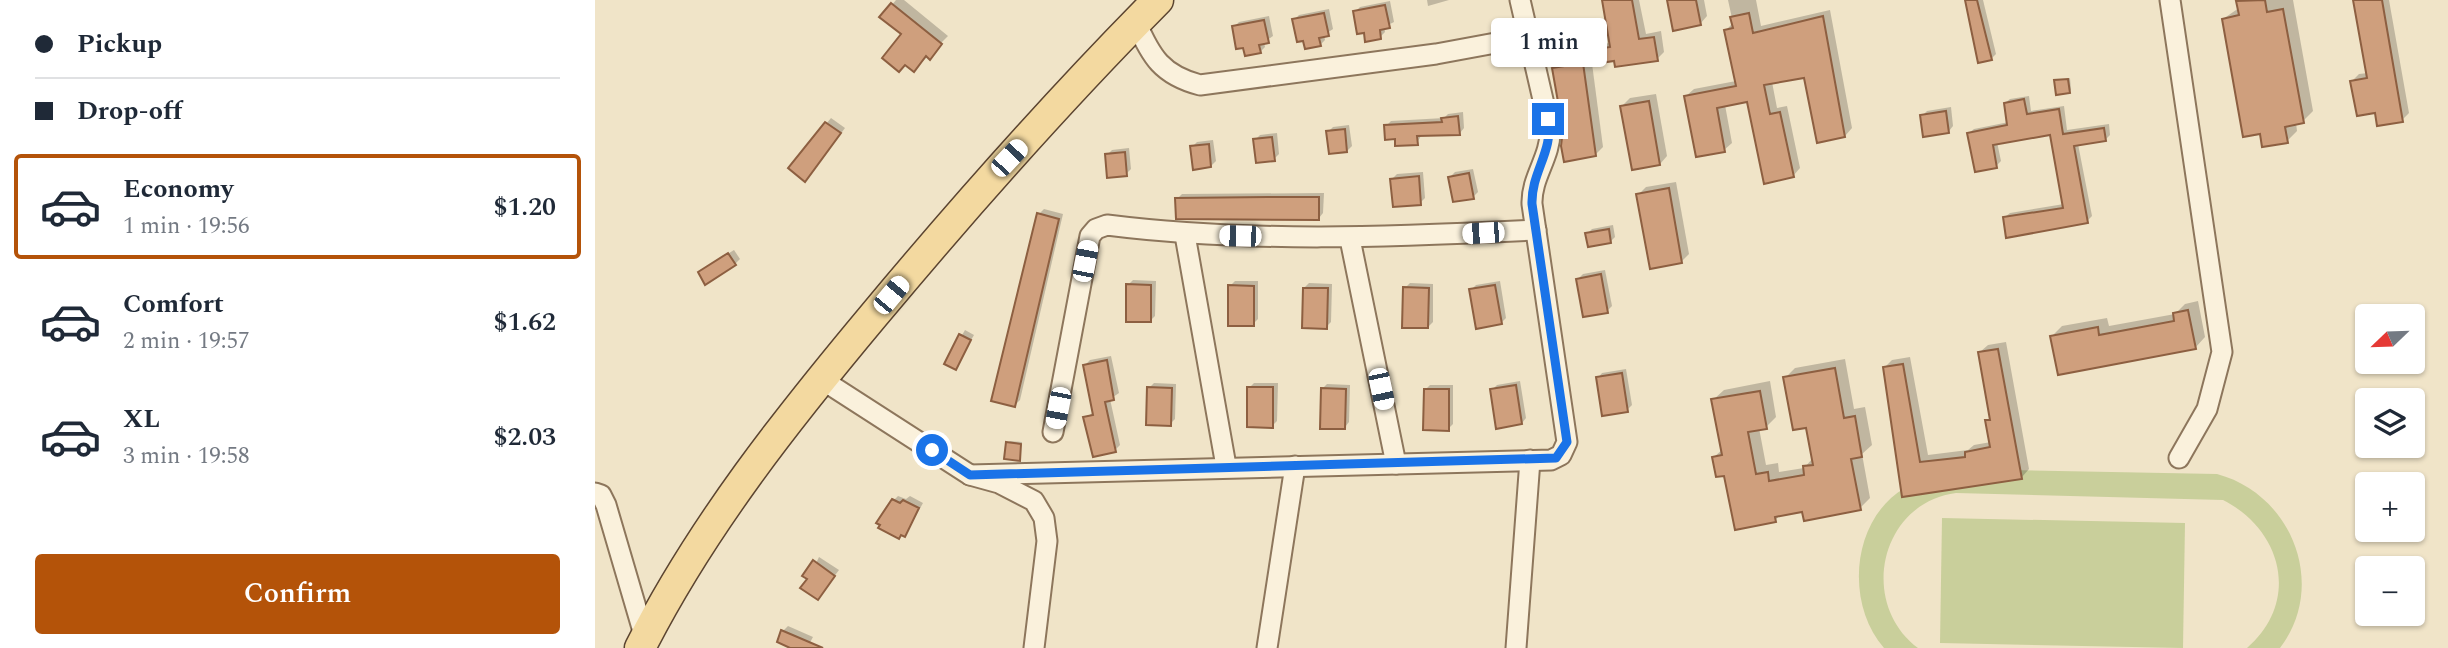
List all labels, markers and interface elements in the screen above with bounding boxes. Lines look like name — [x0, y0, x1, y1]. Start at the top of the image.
callout: 1 min — [1490, 18, 1606, 66]
text: Pickup — [77, 24, 162, 64]
text: 1 min — [1519, 25, 1579, 60]
text: Drop-off — [77, 91, 182, 131]
route end — [1532, 103, 1564, 135]
car — [987, 135, 1032, 181]
text: Economy — [123, 169, 233, 209]
icon: car — [39, 175, 102, 238]
text: $1.20 — [493, 187, 556, 227]
text: 1 min · 19:56 — [123, 209, 250, 244]
car — [1462, 221, 1505, 245]
car — [1219, 225, 1262, 247]
car — [1071, 238, 1100, 284]
car — [870, 272, 913, 318]
text: Comfort — [123, 284, 224, 324]
icon: car — [39, 290, 102, 353]
text: $1.62 — [493, 302, 556, 342]
north arrow — [2355, 304, 2425, 374]
map controls — [2355, 304, 2425, 626]
text: 2 min · 19:57 — [123, 324, 250, 359]
car — [1367, 366, 1396, 412]
car — [1044, 385, 1073, 431]
button: layers — [2355, 388, 2425, 458]
text: XL — [123, 399, 160, 439]
icon: car — [39, 405, 102, 468]
text: $2.03 — [493, 417, 556, 457]
route start — [916, 434, 948, 466]
text: 3 min · 19:58 — [123, 439, 250, 474]
button: + — [2355, 472, 2425, 542]
button: Confirm — [35, 554, 560, 634]
button: − — [2355, 556, 2425, 626]

